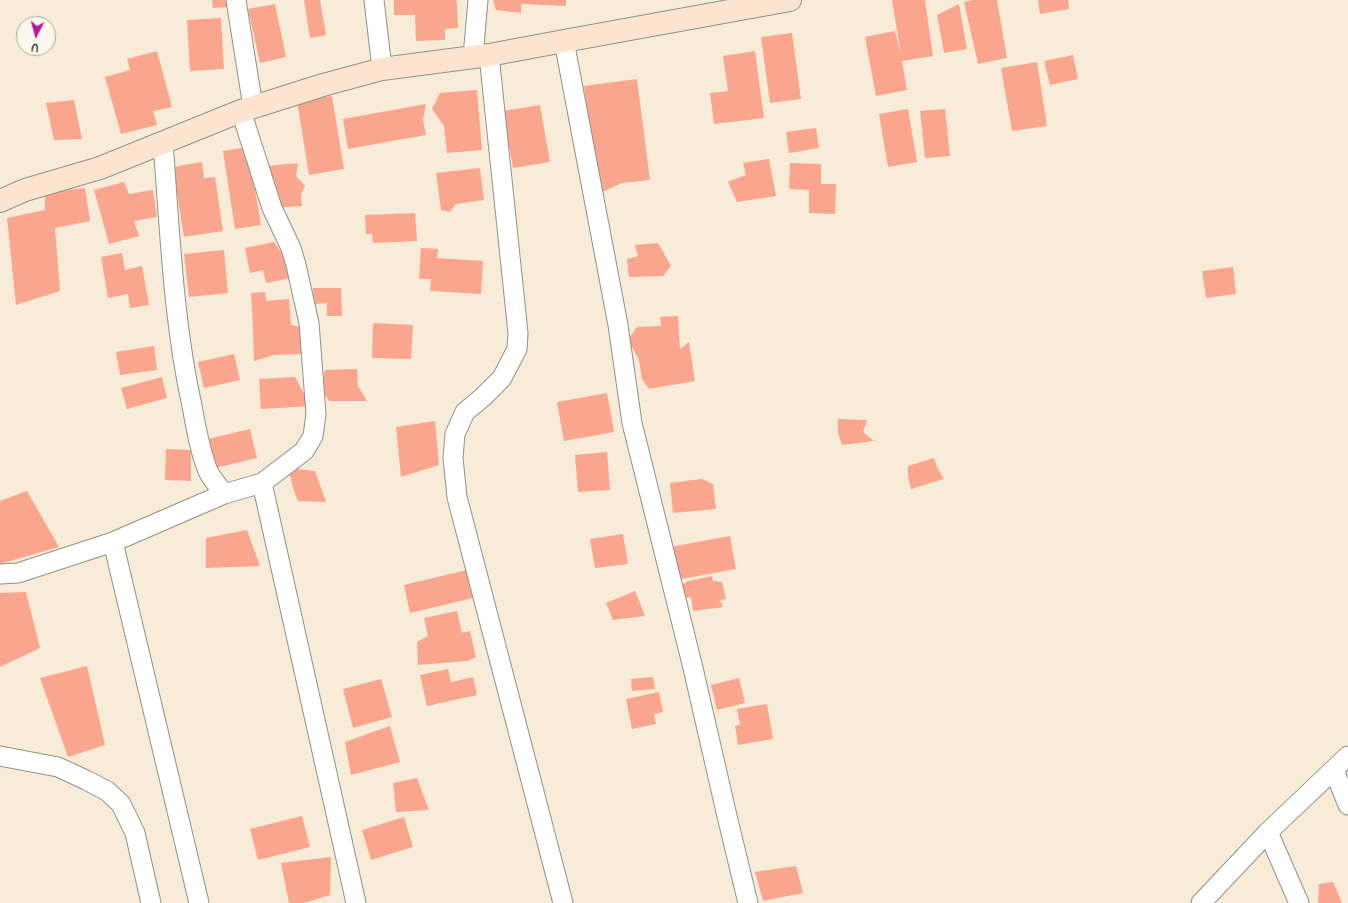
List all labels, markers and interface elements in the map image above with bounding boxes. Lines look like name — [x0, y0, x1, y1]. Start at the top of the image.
north arrow — [16, 16, 56, 56]
text: U — [30, 41, 39, 54]

